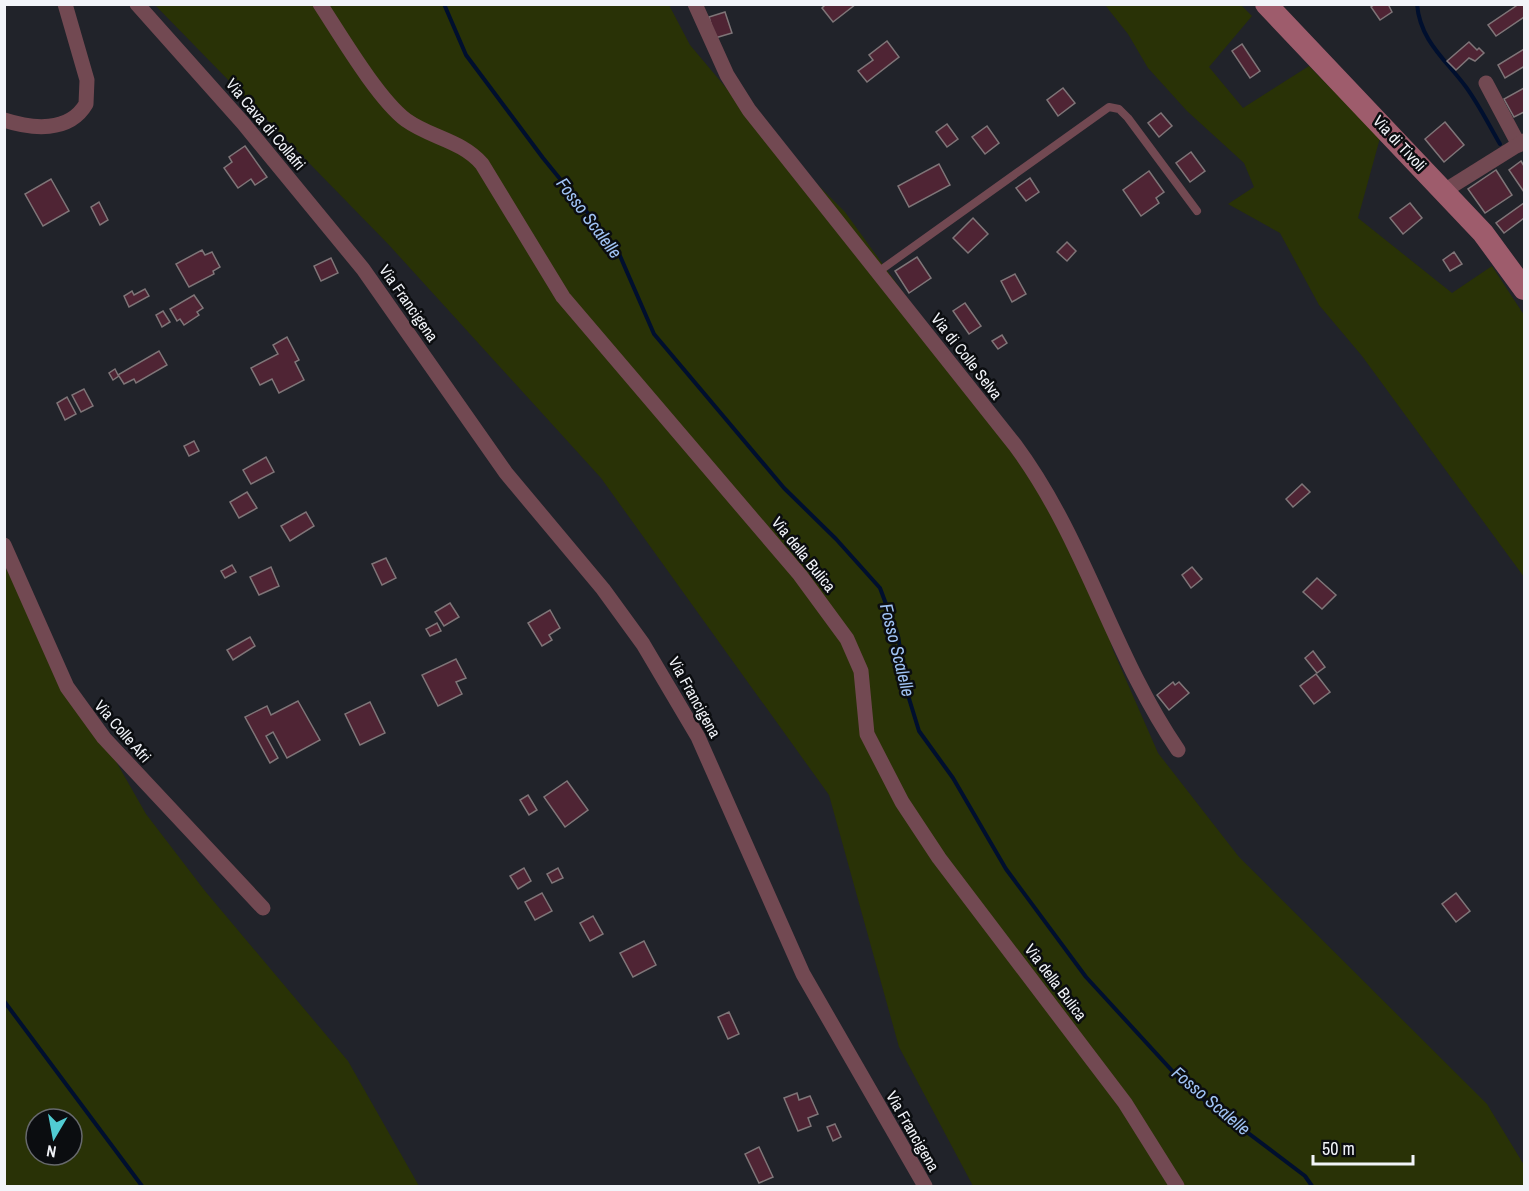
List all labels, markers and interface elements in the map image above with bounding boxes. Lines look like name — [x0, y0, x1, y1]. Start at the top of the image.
street label: Via Cava di Collafri — [221, 73, 311, 175]
street label: Via di Tivoli — [1368, 110, 1432, 176]
water label: Fosso Scalelle — [551, 172, 628, 263]
street label: Via Francigena — [374, 260, 444, 347]
street label: Via di Colle Selva — [926, 308, 1008, 404]
street label: Via della Bulica — [767, 512, 842, 597]
water label: Fosso Scalelle — [874, 601, 921, 699]
street label: Via Francigena — [664, 653, 727, 742]
street label: Via Colle Afri — [90, 695, 156, 767]
street label: Via della Bulica — [1020, 939, 1093, 1025]
water label: Fosso Scalelle — [1167, 1060, 1256, 1141]
street label: Via Francigena — [881, 1087, 945, 1176]
north arrow — [24, 1107, 84, 1167]
scale bar — [1313, 1128, 1414, 1166]
text: 50 m — [1322, 1136, 1355, 1161]
text: N — [45, 1140, 58, 1163]

